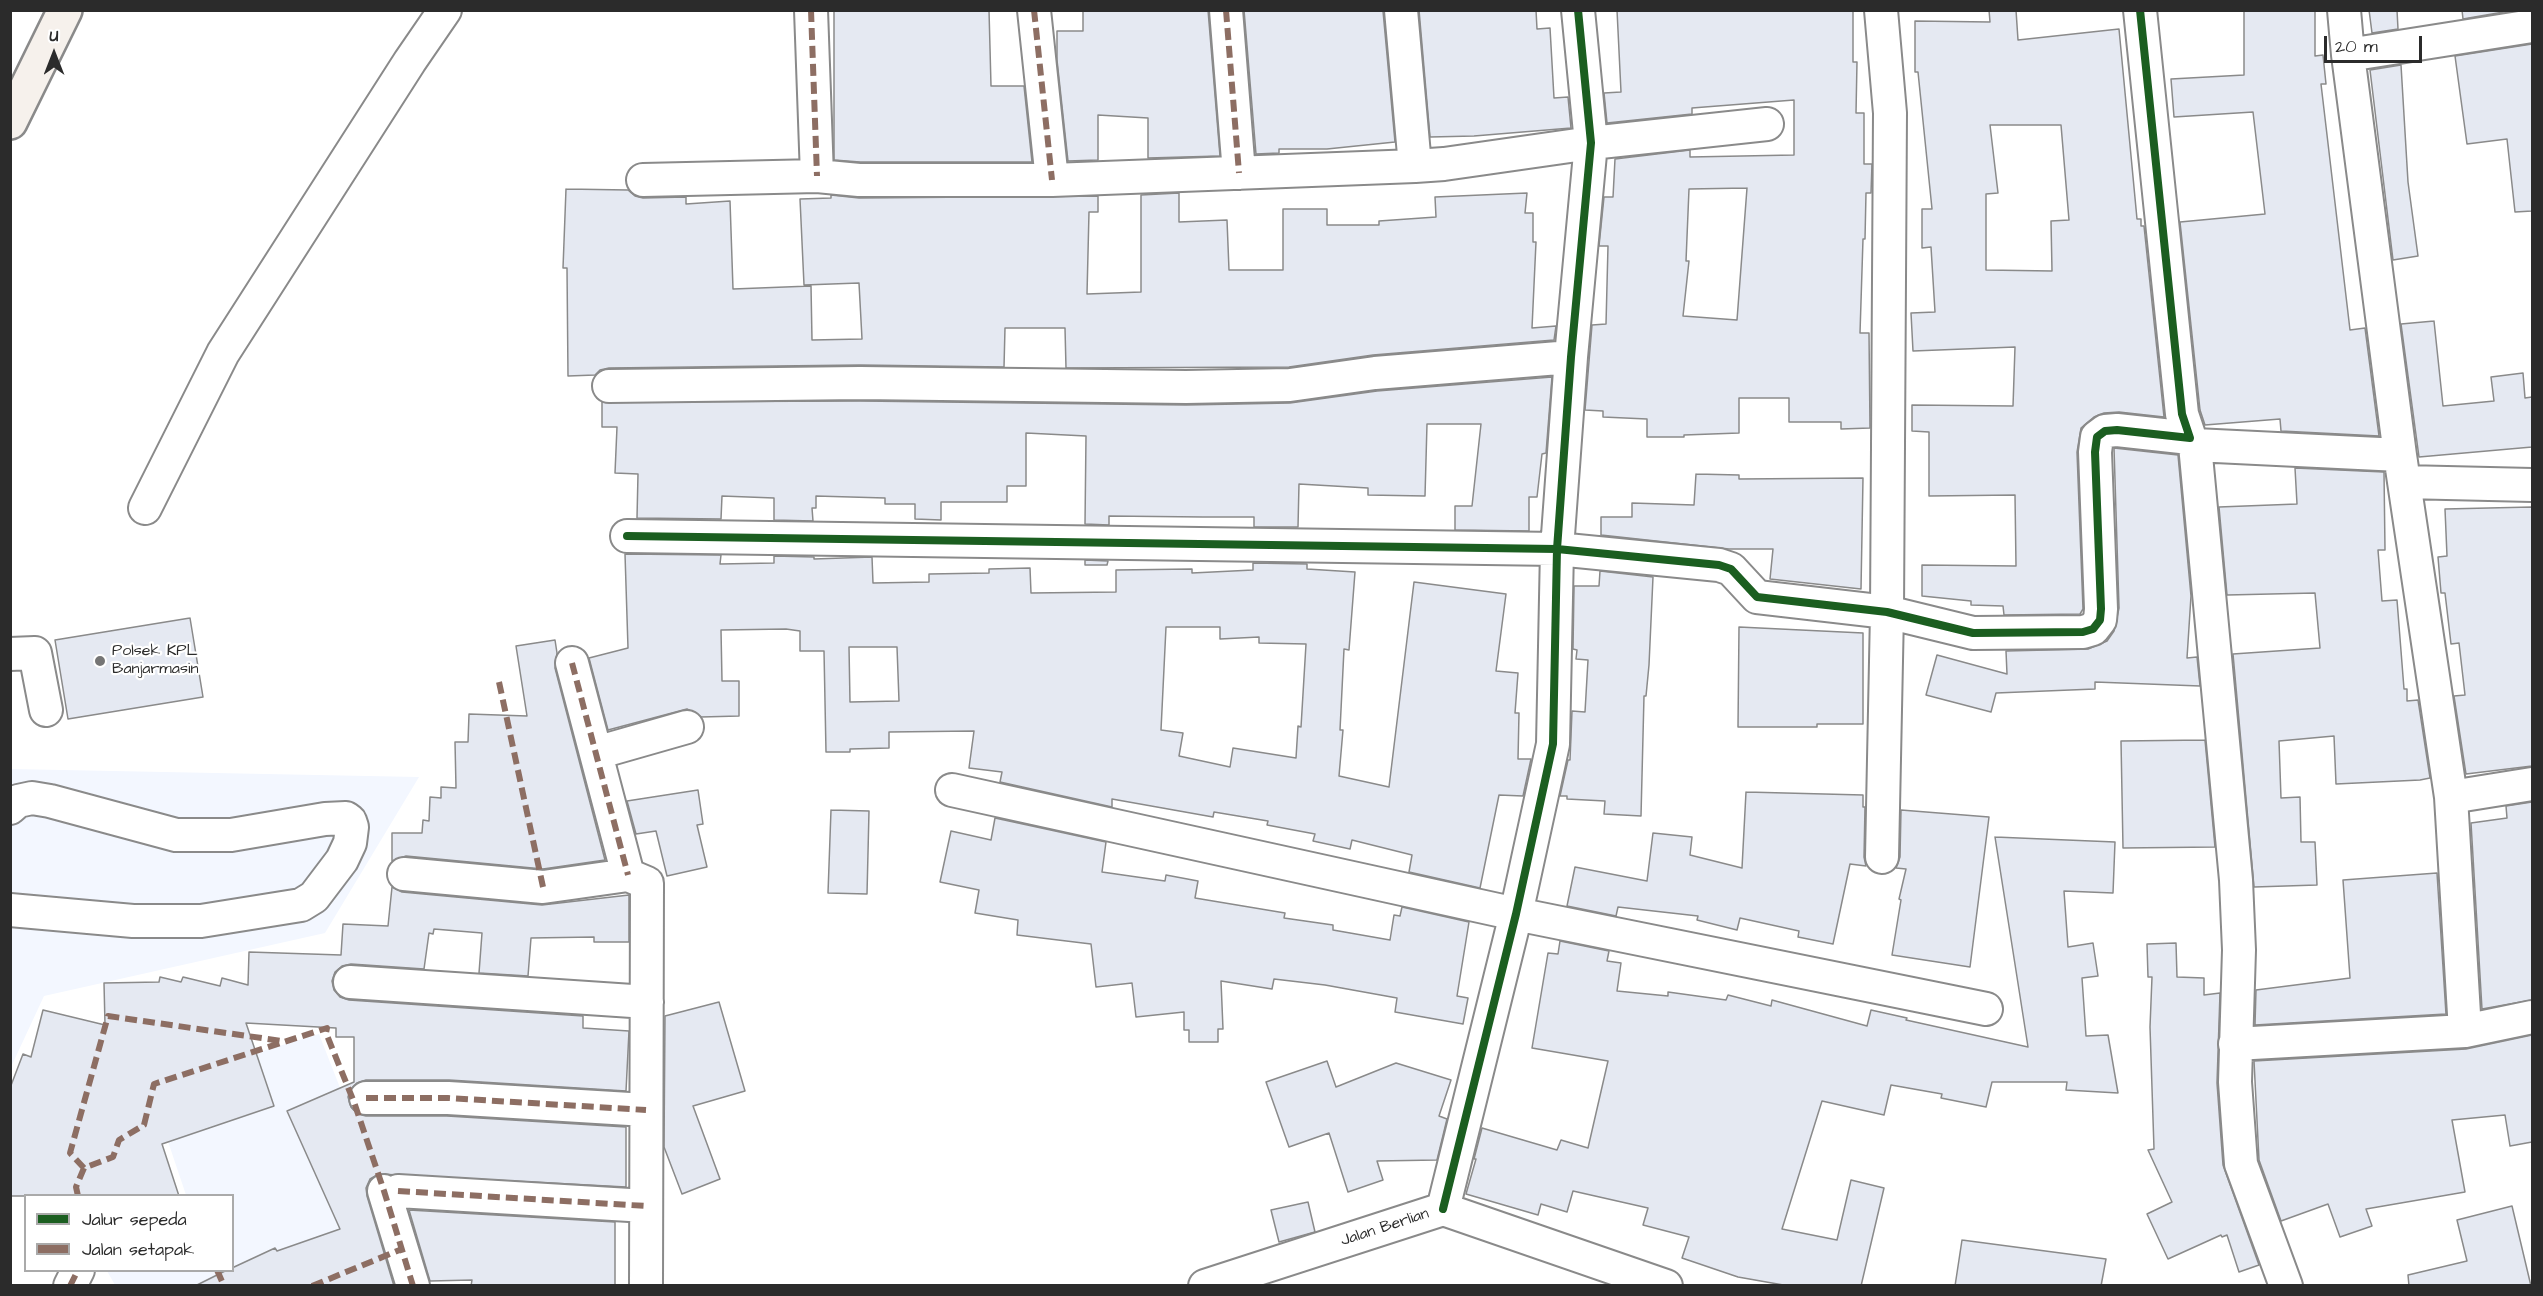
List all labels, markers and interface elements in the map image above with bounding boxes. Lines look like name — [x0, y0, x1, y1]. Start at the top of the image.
north arrow — [24, 24, 84, 84]
scale bar — [2327, 24, 2424, 62]
text: U — [50, 25, 58, 47]
text: 20 m — [2335, 34, 2378, 59]
place label: Polsek KPL Banjarmasin — [112, 642, 198, 680]
marker: Polsek KPL Banjarmasin — [93, 654, 107, 668]
legend — [24, 1194, 234, 1272]
street label: Jalan Berlian — [1338, 1205, 1432, 1251]
text: Jalur sepeda — [82, 1207, 187, 1232]
text: Jalan setapak — [82, 1237, 194, 1262]

